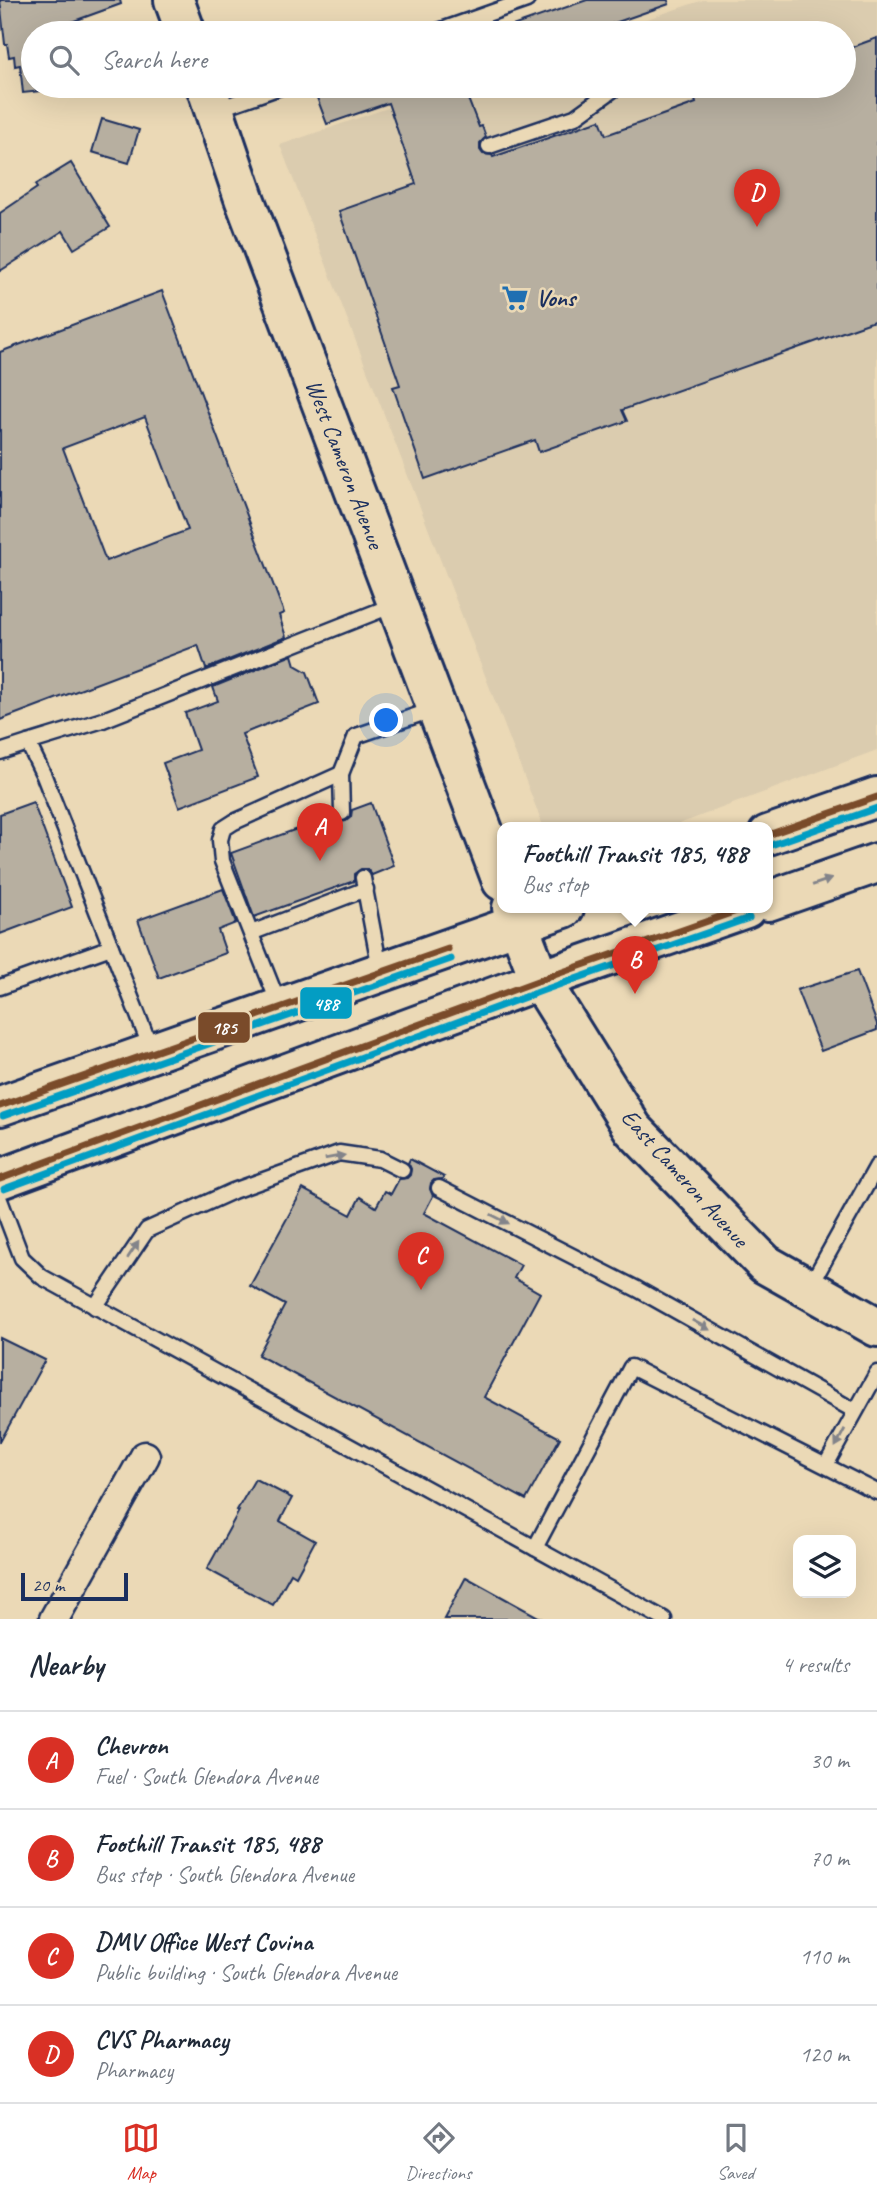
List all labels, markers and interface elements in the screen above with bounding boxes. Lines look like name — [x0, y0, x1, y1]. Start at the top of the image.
search box — [21, 21, 856, 98]
icon: search — [45, 41, 83, 79]
text: Search here — [101, 43, 207, 76]
pin: D — [734, 169, 780, 227]
supermarket icon: Vons — [500, 283, 530, 313]
place label: Vons — [536, 283, 578, 313]
street label: West Cameron Avenue — [299, 375, 392, 555]
your location — [369, 703, 403, 737]
pin: A — [297, 803, 343, 861]
popup — [497, 822, 773, 913]
text: Foothill Transit 185, 488 — [522, 837, 748, 870]
text: Bus stop — [522, 870, 588, 899]
one-way arrow — [812, 876, 833, 887]
pin: B — [612, 936, 658, 994]
line badge: 488 — [299, 986, 353, 1020]
text: 488 — [313, 992, 341, 1016]
line badge: 185 — [197, 1011, 251, 1044]
text: 185 — [211, 1016, 238, 1040]
street label: East Cameron Avenue — [615, 1102, 757, 1255]
one-way arrow — [325, 1151, 347, 1162]
one-way arrow — [490, 1213, 510, 1224]
pin: C — [398, 1232, 444, 1290]
one-way arrow — [126, 1241, 139, 1260]
one-way arrow — [691, 1319, 711, 1331]
one-way arrow — [835, 1428, 846, 1448]
map controls — [793, 1535, 856, 1598]
button: layers — [793, 1535, 856, 1598]
scale bar — [21, 1570, 128, 1602]
text: 20 m — [32, 1573, 64, 1597]
text: Nearby — [28, 1646, 104, 1684]
text: 4 results — [782, 1650, 849, 1679]
text: Chevron — [95, 1729, 168, 1762]
text: A — [45, 1746, 57, 1775]
text: 30 m — [810, 1746, 849, 1775]
text: Fuel · South Glendora Avenue — [95, 1762, 318, 1791]
text: Foothill Transit 185, 488 — [95, 1827, 321, 1860]
text: B — [45, 1844, 57, 1873]
text: 70 m — [810, 1844, 849, 1873]
text: Bus stop · South Glendora Avenue — [95, 1860, 354, 1889]
text: DMV Office West Covina — [95, 1925, 313, 1958]
text: C — [46, 1942, 56, 1971]
text: 110 m — [800, 1942, 849, 1971]
text: Public building · South Glendora Avenue — [95, 1958, 397, 1987]
text: CVS Pharmacy — [95, 2023, 229, 2056]
text: D — [44, 2040, 58, 2069]
text: 120 m — [800, 2040, 849, 2069]
text: Pharmacy — [95, 2056, 173, 2085]
tab: Map — [122, 2119, 160, 2185]
tab: Directions — [405, 2119, 472, 2185]
tab: Saved — [717, 2119, 755, 2185]

